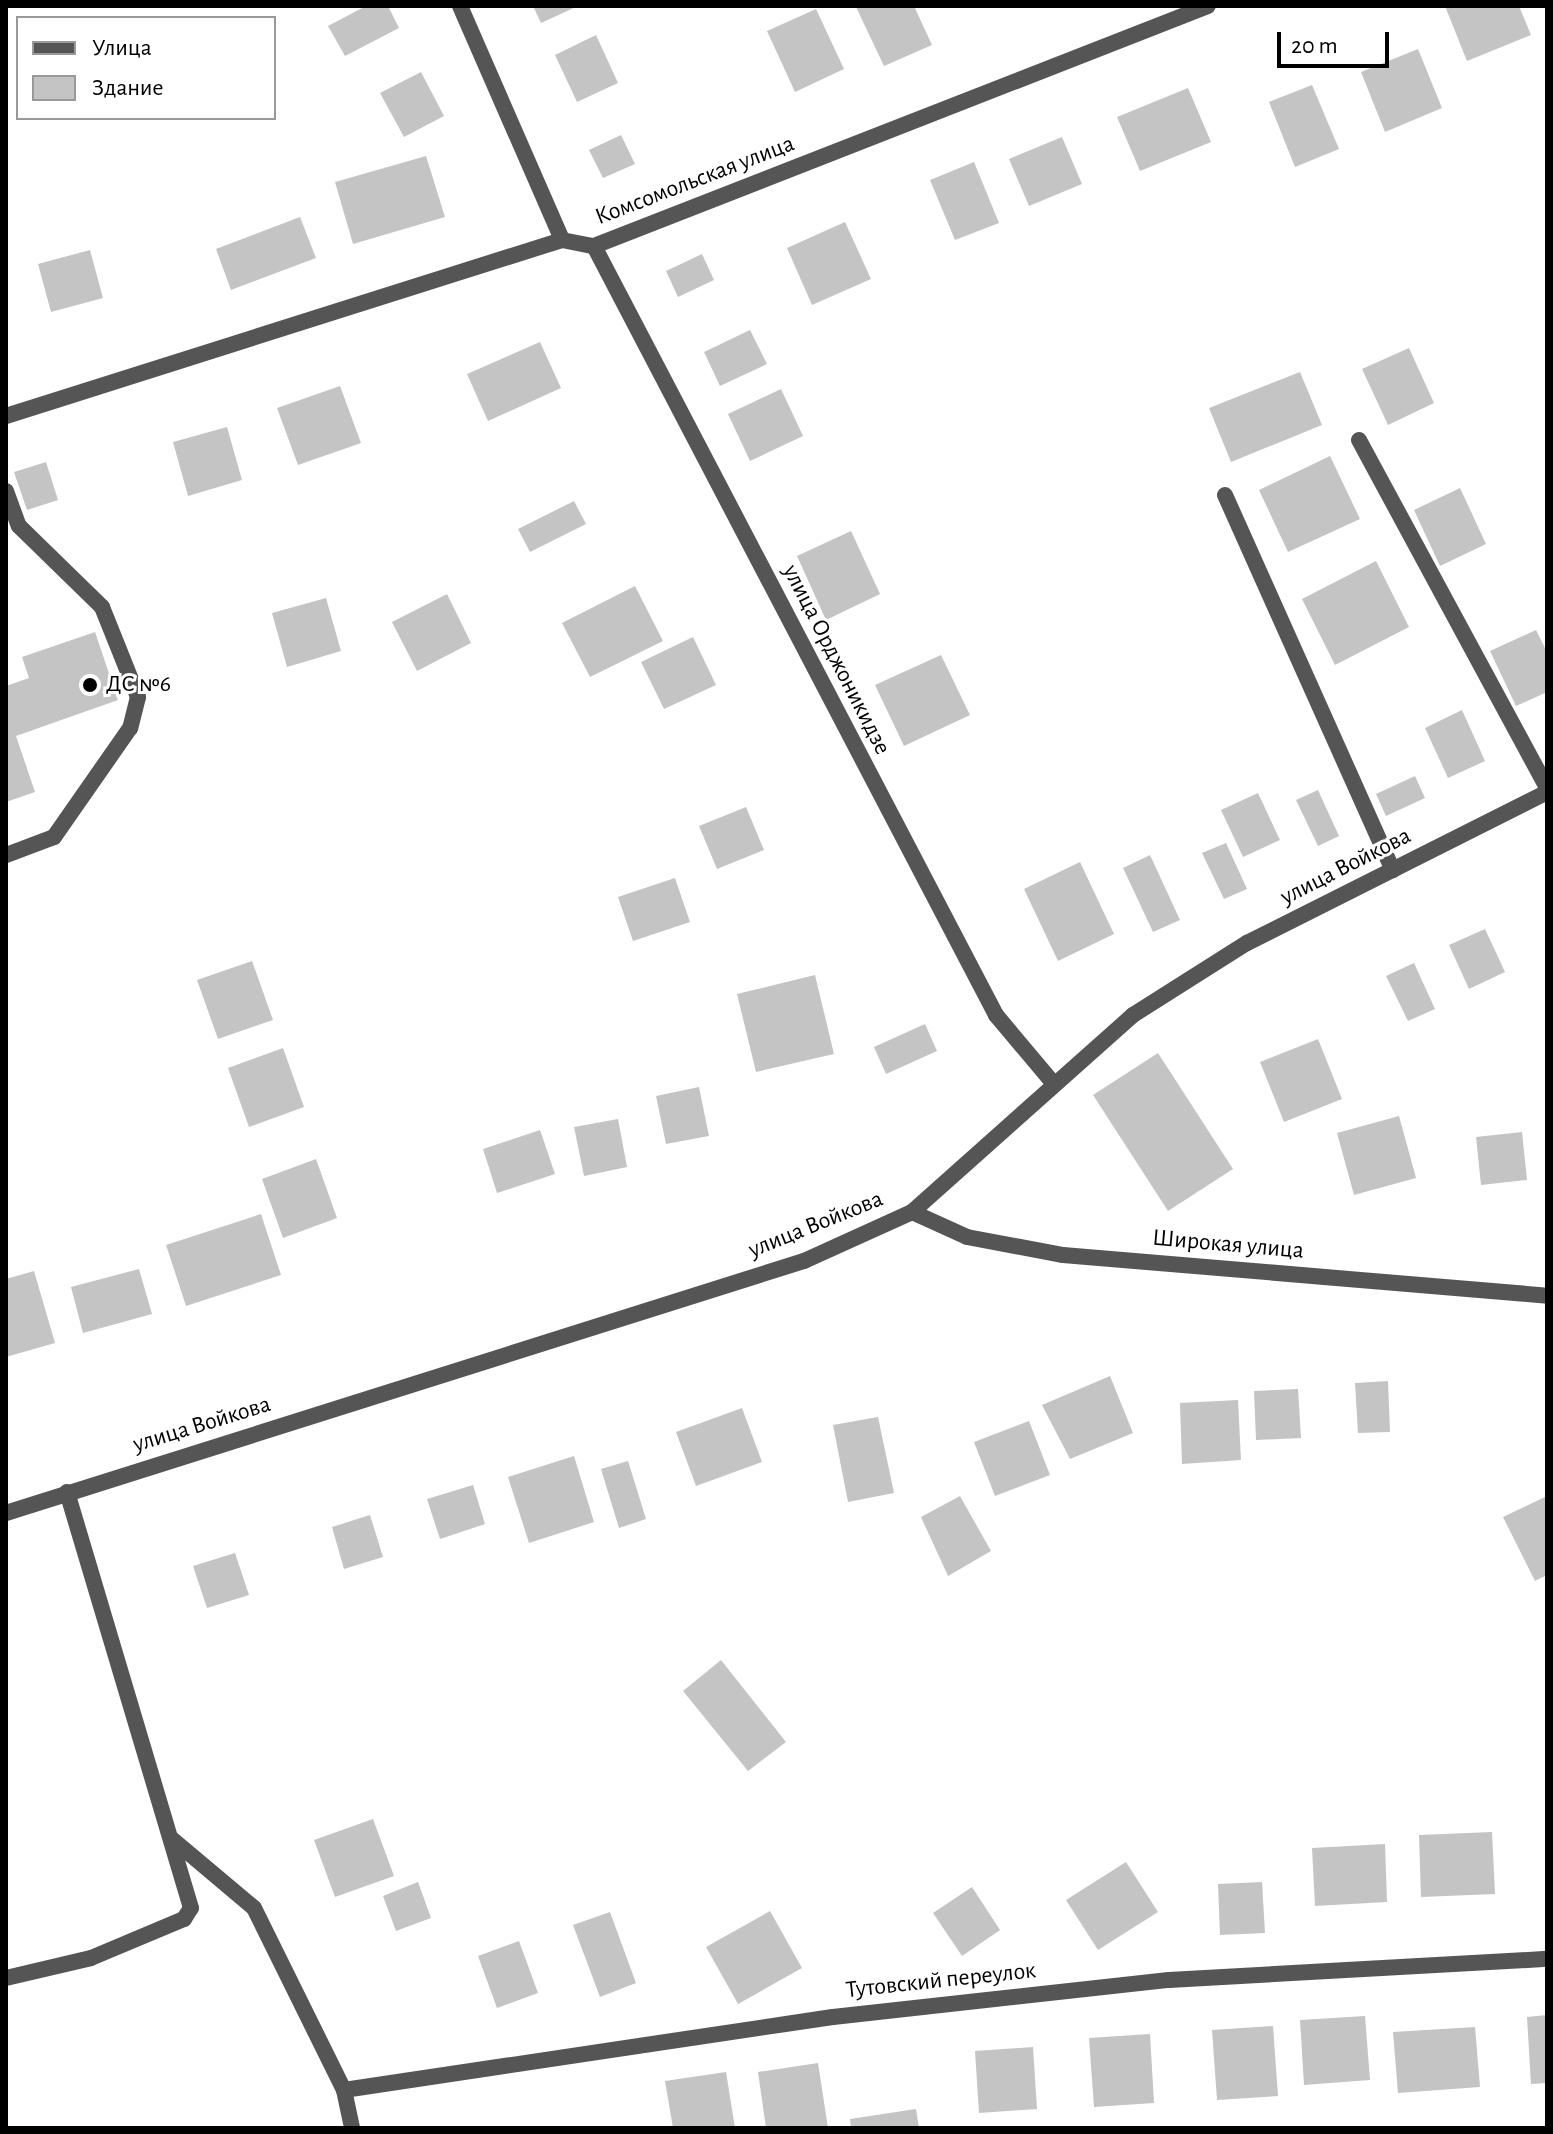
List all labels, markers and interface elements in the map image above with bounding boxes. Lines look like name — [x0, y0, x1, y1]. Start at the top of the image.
legend — [16, 16, 276, 120]
scale bar — [1281, 16, 1393, 66]
text: 20 m — [1291, 34, 1338, 58]
text: Улица — [92, 36, 152, 60]
text: Здание — [92, 76, 163, 100]
street label: Комсомольская улица — [591, 130, 799, 232]
street label: улица Орджоникидзе — [776, 560, 896, 760]
place label: ДС №6 — [106, 671, 171, 699]
marker: ДС №6 — [81, 676, 99, 694]
street label: улица Войкова — [1276, 822, 1416, 912]
street label: улица Войкова — [745, 1185, 887, 1265]
street label: Широкая улица — [1151, 1224, 1305, 1266]
street label: улица Войкова — [130, 1390, 274, 1460]
street label: Тутовский переулок — [845, 1957, 1037, 2005]

